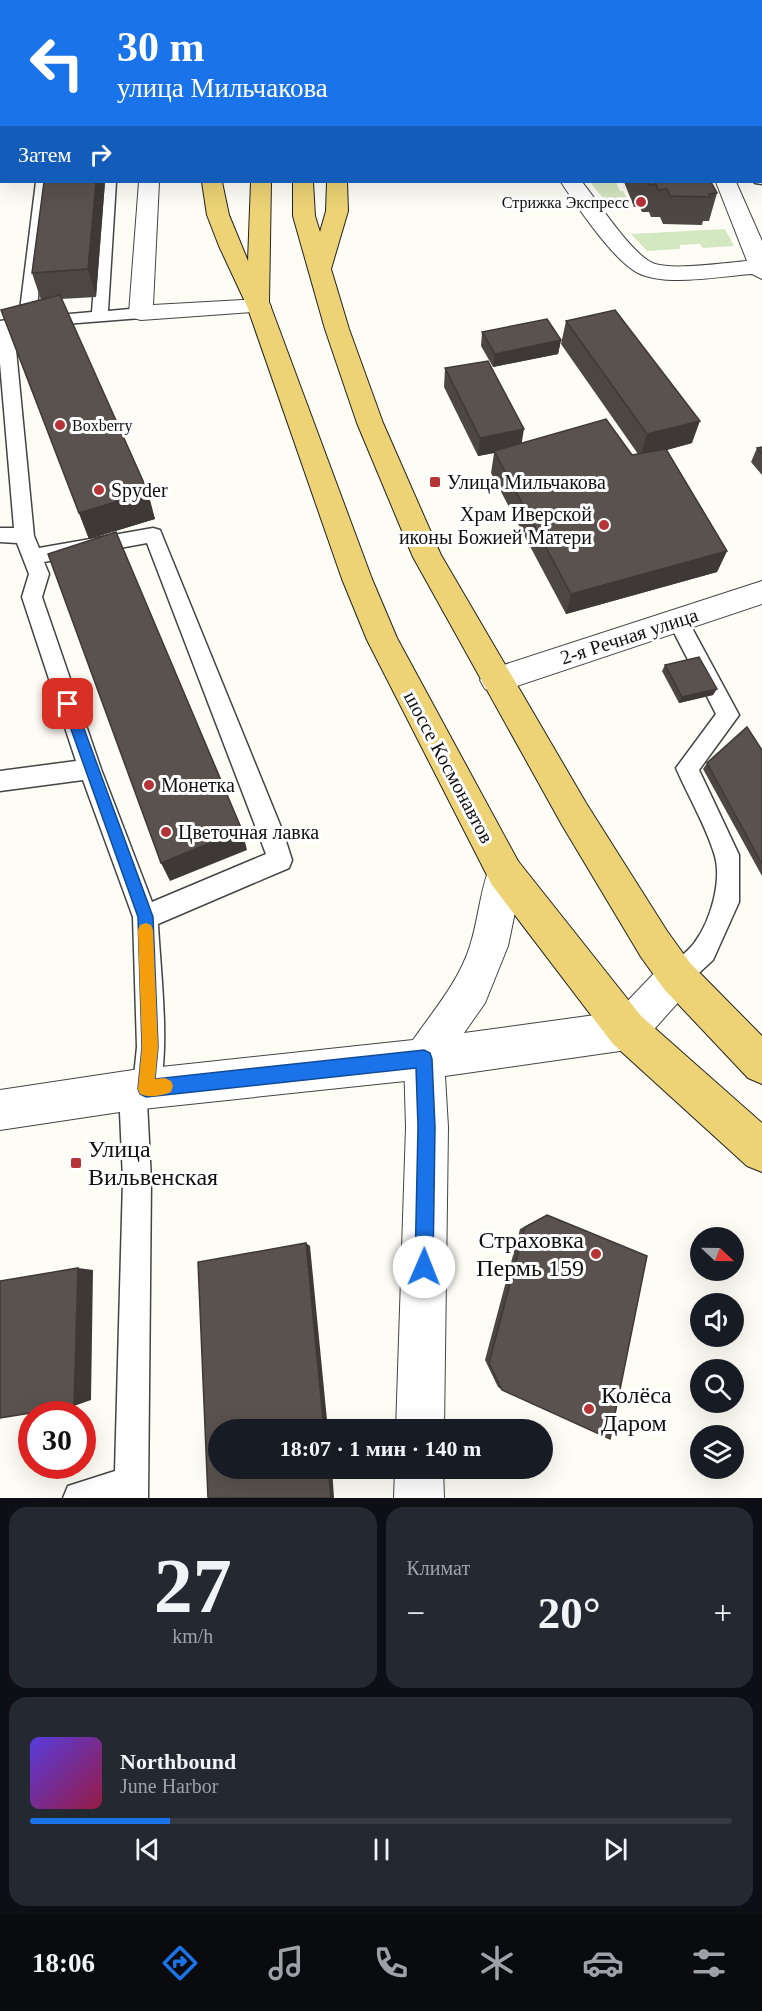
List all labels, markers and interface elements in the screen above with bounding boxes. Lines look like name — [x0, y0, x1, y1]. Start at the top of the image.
icon: left — [18, 24, 96, 102]
text: 30 m — [117, 24, 205, 70]
text: улица Мильчакова — [117, 73, 328, 103]
icon: right — [84, 138, 117, 171]
text: Затем — [18, 142, 72, 167]
place label: Стрижка Экспресс — [502, 194, 629, 212]
marker: Стрижка Экспресс — [634, 195, 648, 209]
place label: Boxberry — [72, 417, 132, 435]
marker: Boxberry — [53, 418, 67, 432]
place label: Улица Мильчакова — [447, 471, 606, 494]
marker: Улица Мильчакова — [428, 475, 442, 489]
place label: Spyder — [111, 479, 168, 502]
marker: Spyder — [92, 483, 106, 497]
place label: Храм Иверской иконы Божией Матери — [399, 503, 592, 549]
marker: Храм Иверской иконы Божией Матери — [597, 518, 611, 532]
street label: 2-я Речная улица — [557, 603, 701, 670]
pin — [42, 678, 93, 729]
icon: arrive — [51, 687, 84, 720]
street label: шоссе Космонавтов — [400, 687, 498, 847]
place label: Монетка — [161, 774, 235, 796]
marker: Монетка — [142, 778, 156, 792]
place label: Цветочная лавка — [178, 821, 319, 844]
marker: Цветочная лавка — [159, 825, 173, 839]
place label: Улица Вильвенская — [88, 1136, 218, 1190]
marker: Улица Вильвенская — [69, 1156, 83, 1170]
place label: Страховка Пермь 159 — [476, 1227, 584, 1281]
north arrow — [690, 1227, 744, 1281]
map controls — [690, 1227, 744, 1479]
position arrow — [392, 1235, 456, 1299]
marker: Страховка Пермь 159 — [589, 1247, 603, 1261]
button: sound — [690, 1293, 744, 1347]
button: search — [690, 1359, 744, 1413]
place label: Колёса Даром — [601, 1382, 672, 1436]
speed limit sign: 30 — [18, 1401, 96, 1479]
marker: Колёса Даром — [582, 1402, 596, 1416]
button: layers — [690, 1425, 744, 1479]
text: 18:07 · 1 мин · 140 m — [280, 1436, 481, 1461]
text: 27 — [154, 1542, 232, 1629]
text: Климат — [407, 1557, 470, 1579]
text: 20° — [538, 1588, 601, 1638]
text: − — [407, 1595, 425, 1631]
text: + — [713, 1595, 732, 1631]
text: km/h — [172, 1625, 213, 1647]
text: Northbound — [120, 1749, 236, 1774]
text: June Harbor — [120, 1775, 218, 1797]
icon: previous — [131, 1833, 164, 1866]
icon: pause — [365, 1833, 398, 1866]
icon: next — [599, 1833, 632, 1866]
icon: directions — [159, 1942, 201, 1984]
icon: music — [265, 1942, 307, 1984]
icon: phone — [370, 1942, 412, 1984]
icon: climate — [476, 1942, 518, 1984]
icon: car — [582, 1942, 624, 1984]
icon: filters — [688, 1942, 730, 1984]
text: 18:06 — [32, 1948, 95, 1978]

